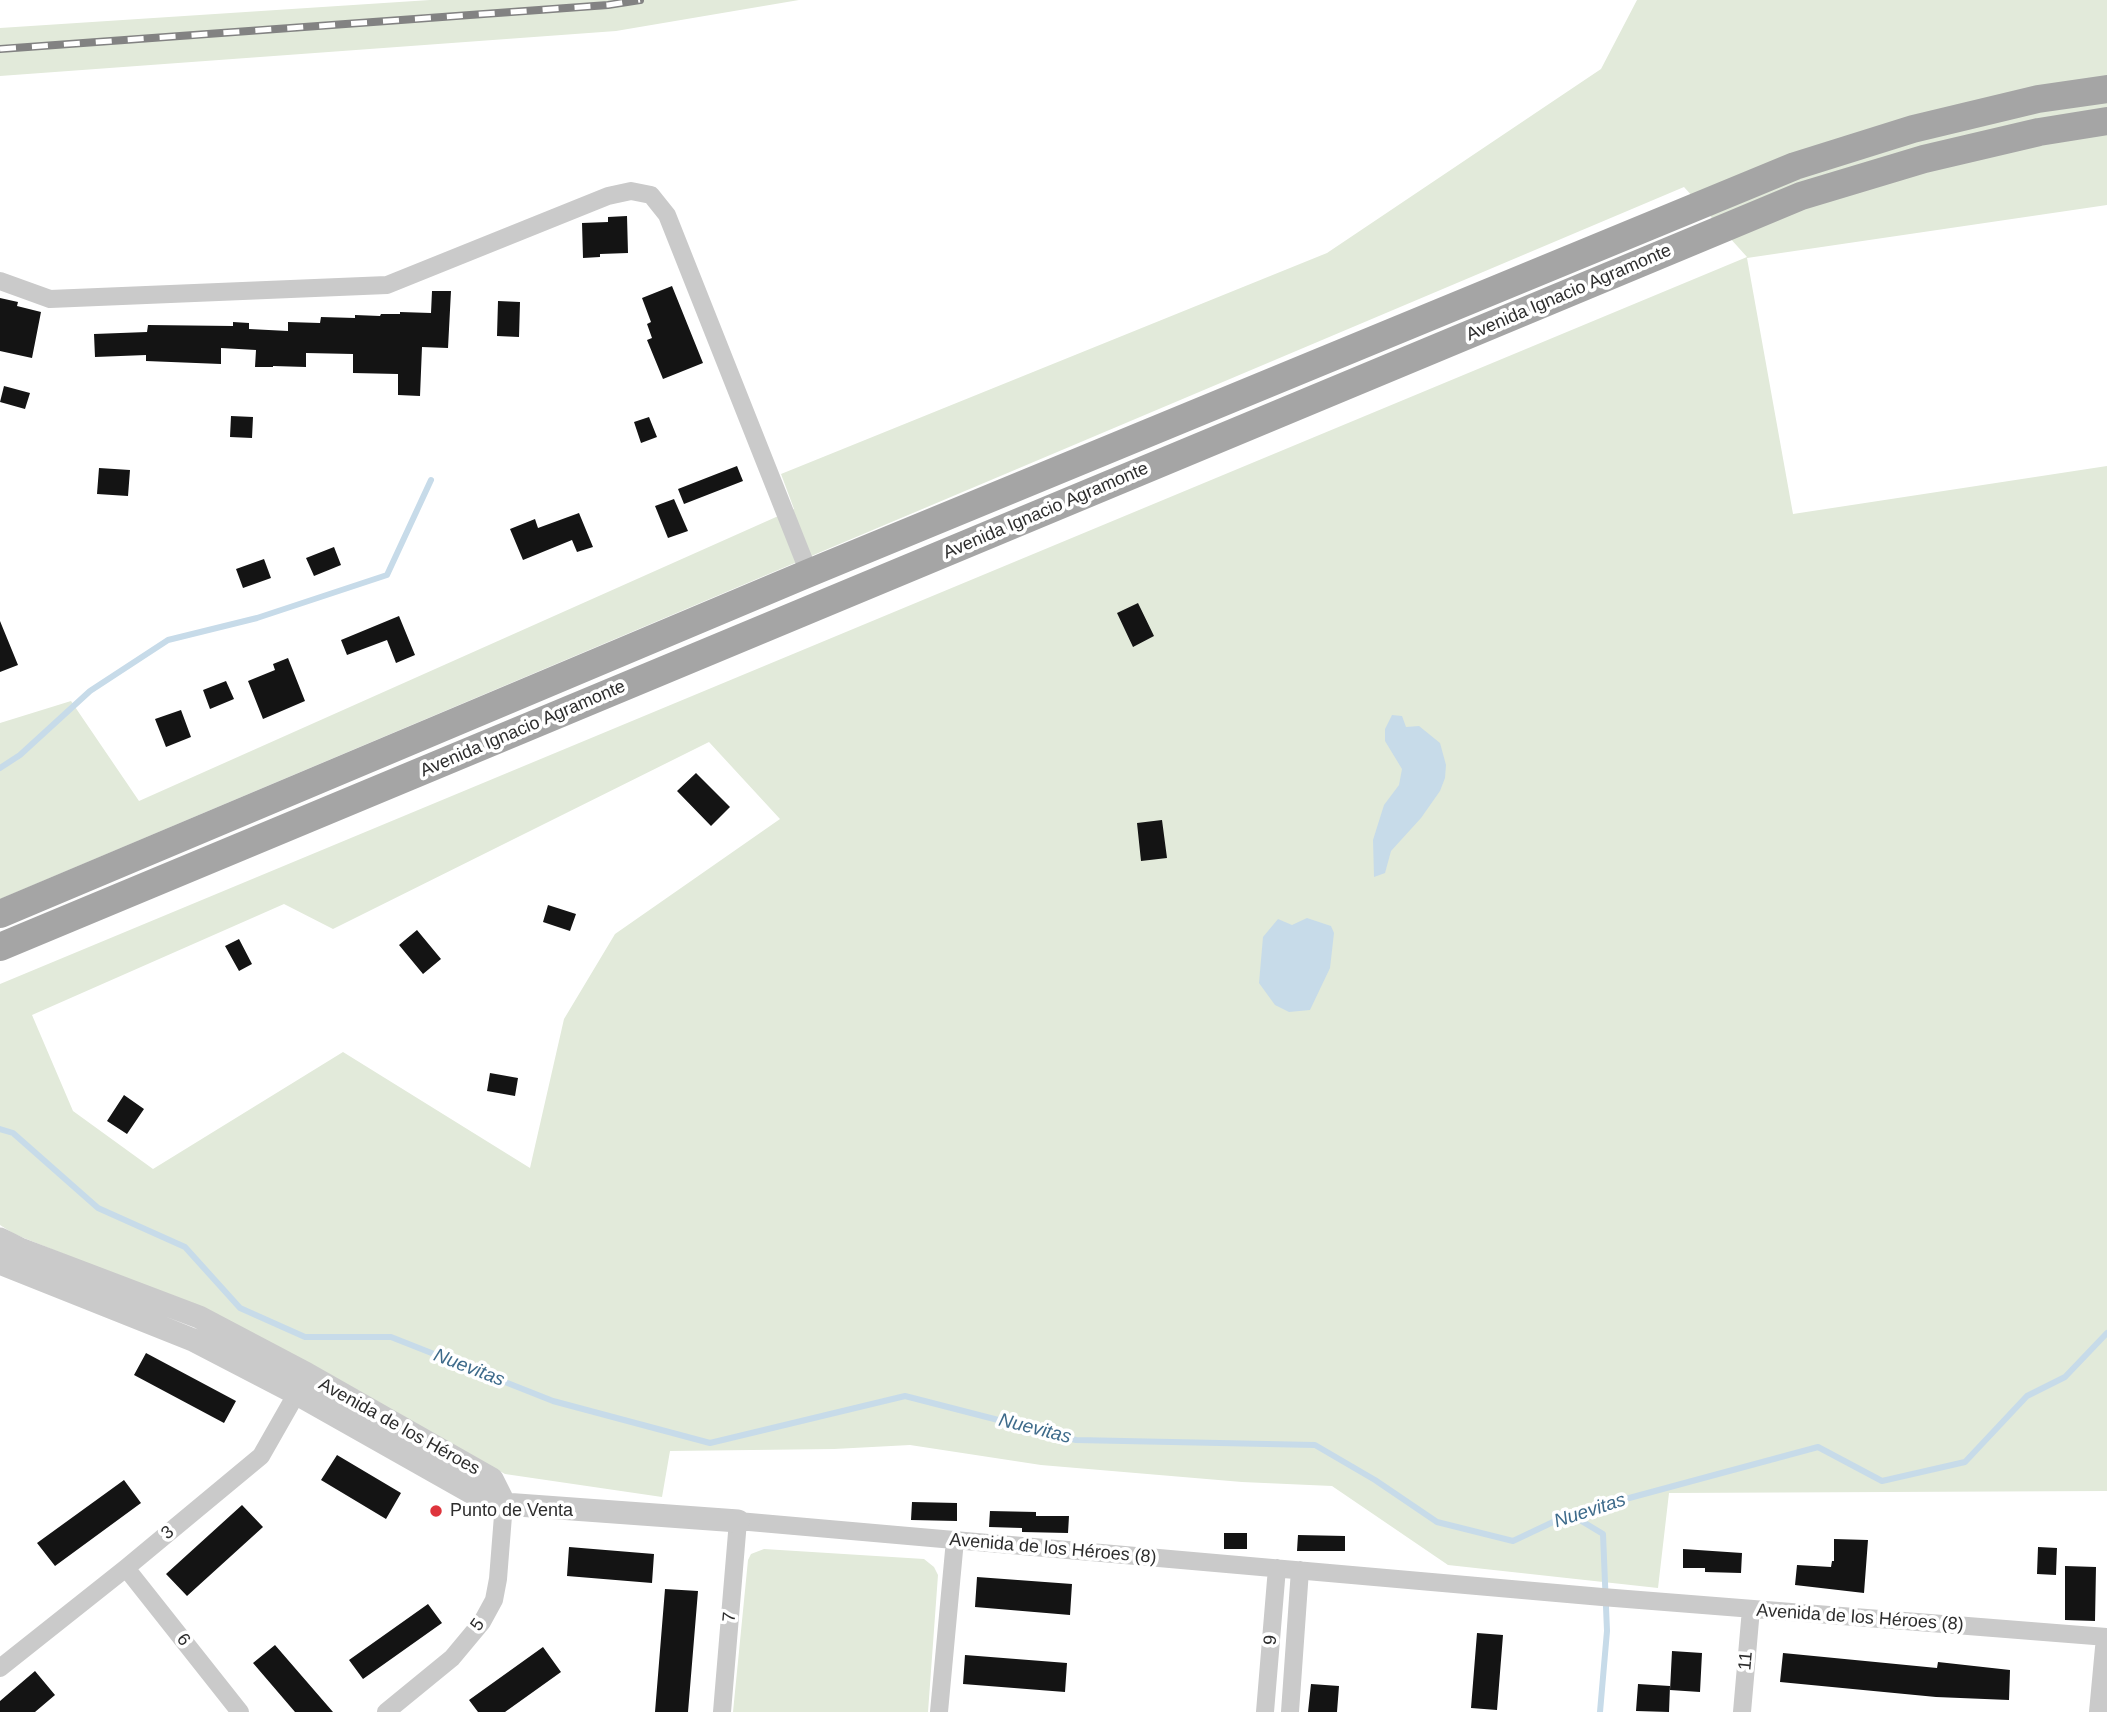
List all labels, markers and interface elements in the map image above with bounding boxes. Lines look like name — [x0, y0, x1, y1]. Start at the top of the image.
street label: Avenida Ignacio Agramonte — [1463, 240, 1675, 346]
street label: Avenida Ignacio Agramonte — [940, 458, 1152, 564]
street label: Avenida Ignacio Agramonte — [417, 676, 629, 782]
water label: Nuevitas — [430, 1344, 508, 1392]
street label: Avenida de los Héroes — [315, 1374, 483, 1480]
water label: Nuevitas — [996, 1409, 1074, 1449]
water label: Nuevitas — [1551, 1489, 1629, 1533]
place label: Punto de Venta — [450, 1500, 573, 1522]
marker: Punto de Venta — [428, 1503, 444, 1519]
street label: 3 — [157, 1522, 179, 1544]
street label: Avenida de los Héroes (8) — [949, 1529, 1157, 1569]
street label: Avenida de los Héroes (8) — [1756, 1600, 1964, 1636]
street label: 7 — [719, 1611, 741, 1623]
street label: 5 — [466, 1615, 490, 1635]
street label: 6 — [171, 1629, 195, 1651]
street label: 9 — [1260, 1634, 1282, 1646]
street label: 11 — [1734, 1651, 1758, 1671]

